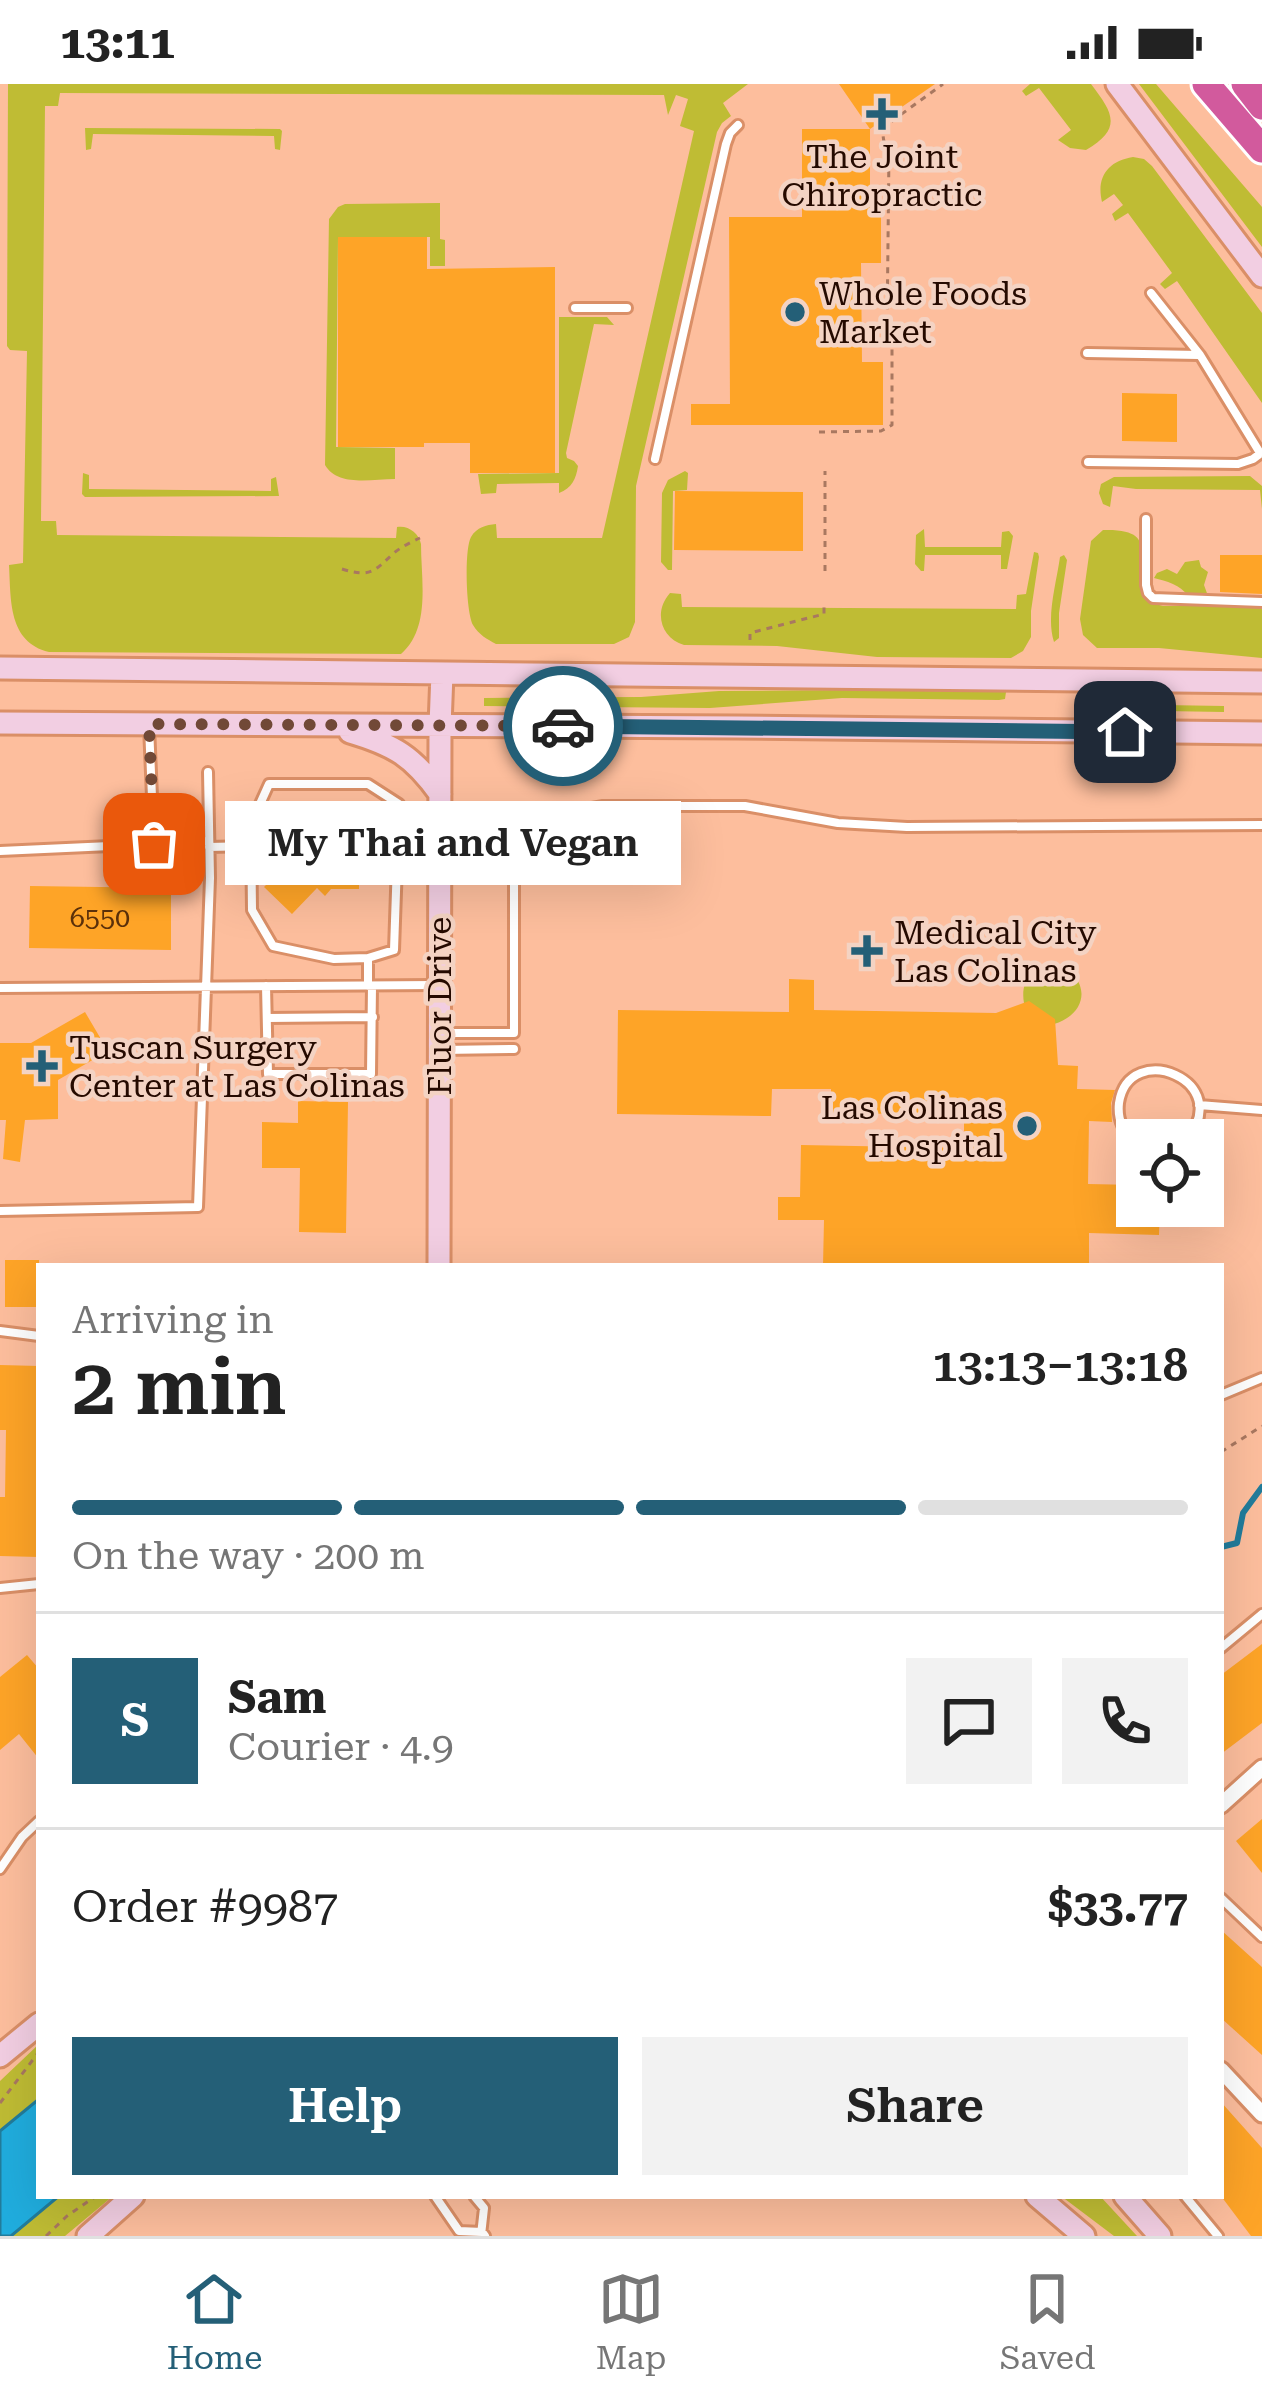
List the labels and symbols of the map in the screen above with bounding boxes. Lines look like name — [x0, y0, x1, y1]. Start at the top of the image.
marker: The Joint Chiropractic — [866, 98, 898, 130]
place label: The Joint Chiropractic — [781, 137, 983, 214]
place label: Whole Foods Market — [819, 274, 1027, 351]
marker: Whole Foods Market — [782, 299, 808, 325]
courier — [503, 666, 623, 786]
pin — [1074, 681, 1176, 783]
pin — [103, 793, 205, 895]
callout: My Thai and Vegan — [226, 802, 682, 886]
house number: 6550 — [70, 902, 130, 934]
place label: Medical City Las Colinas — [894, 913, 1097, 990]
street label: Fluor Drive — [420, 917, 459, 1095]
marker: Medical City Las Colinas — [851, 935, 883, 967]
place label: Tuscan Surgery Center at Las Colinas — [69, 1028, 405, 1105]
marker: Tuscan Surgery Center at Las Colinas — [26, 1050, 58, 1082]
place label: Las Colinas Hospital — [821, 1088, 1003, 1165]
marker: Las Colinas Hospital — [1014, 1113, 1040, 1139]

